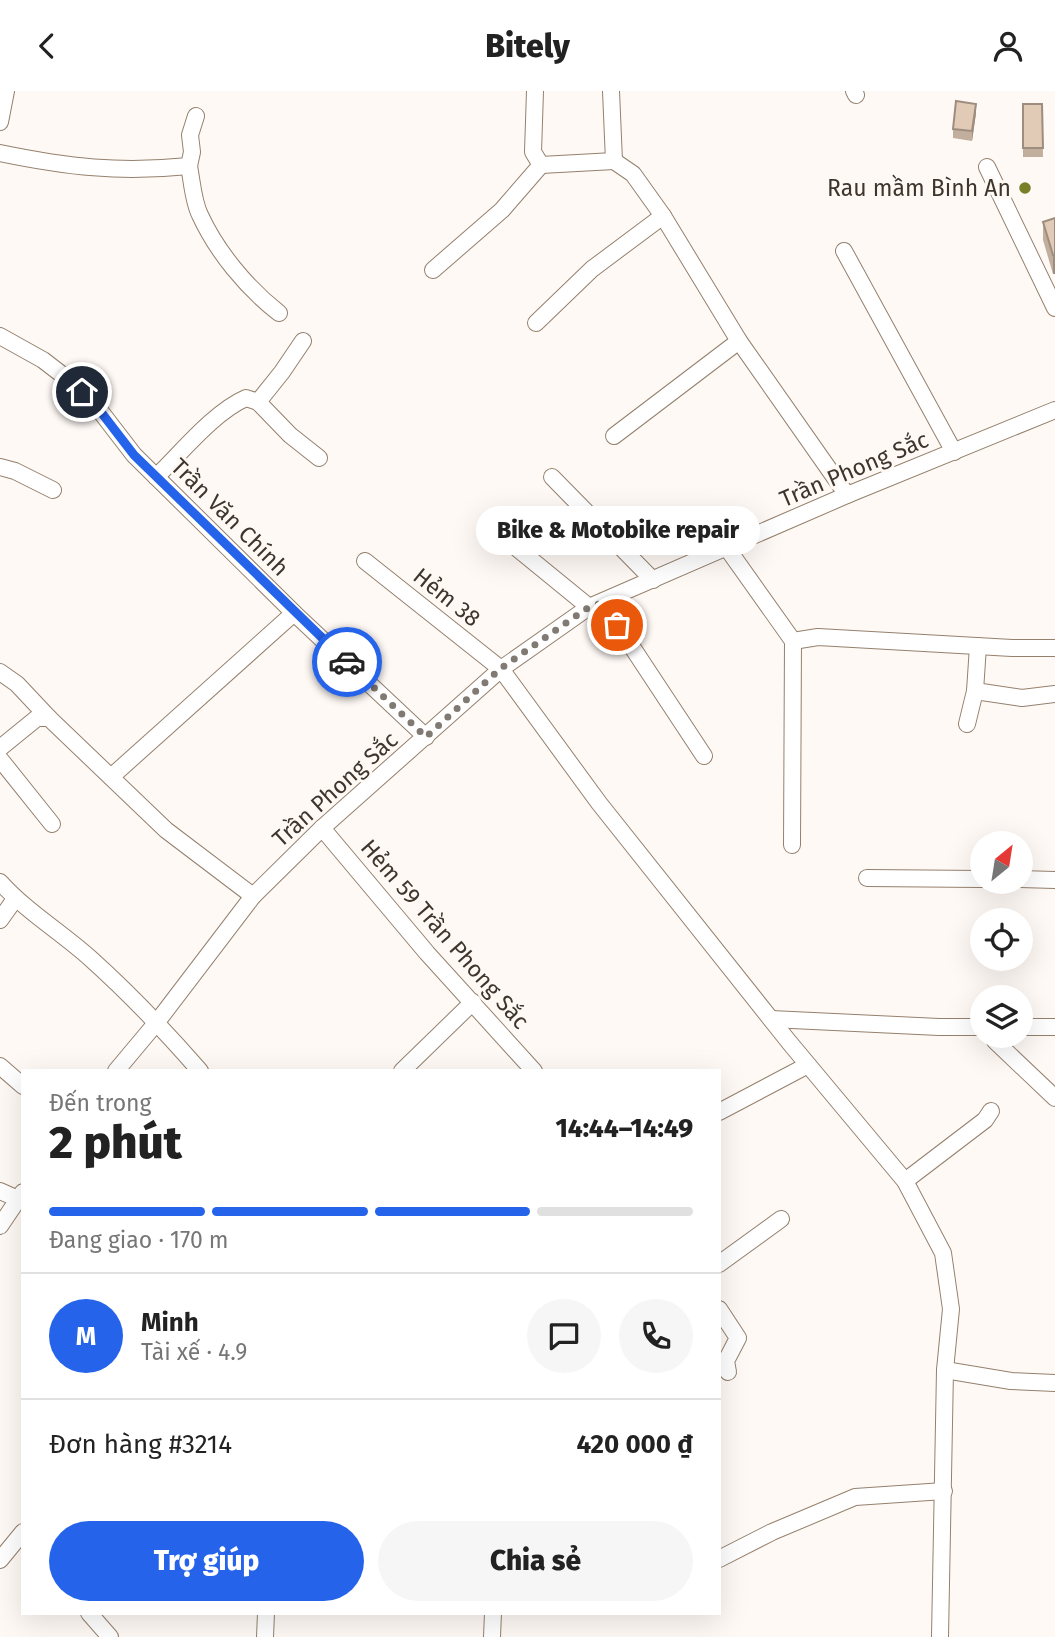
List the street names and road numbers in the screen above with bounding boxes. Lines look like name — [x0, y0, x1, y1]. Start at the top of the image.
street label: Trần Phong Sắc — [775, 424, 933, 513]
street label: Trần Văn Chính — [165, 452, 295, 582]
street label: Hẻm 38 — [408, 562, 486, 632]
street label: Trần Phong Sắc — [266, 725, 403, 853]
street label: Hẻm 59 Trần Phong Sắc — [355, 833, 536, 1035]

